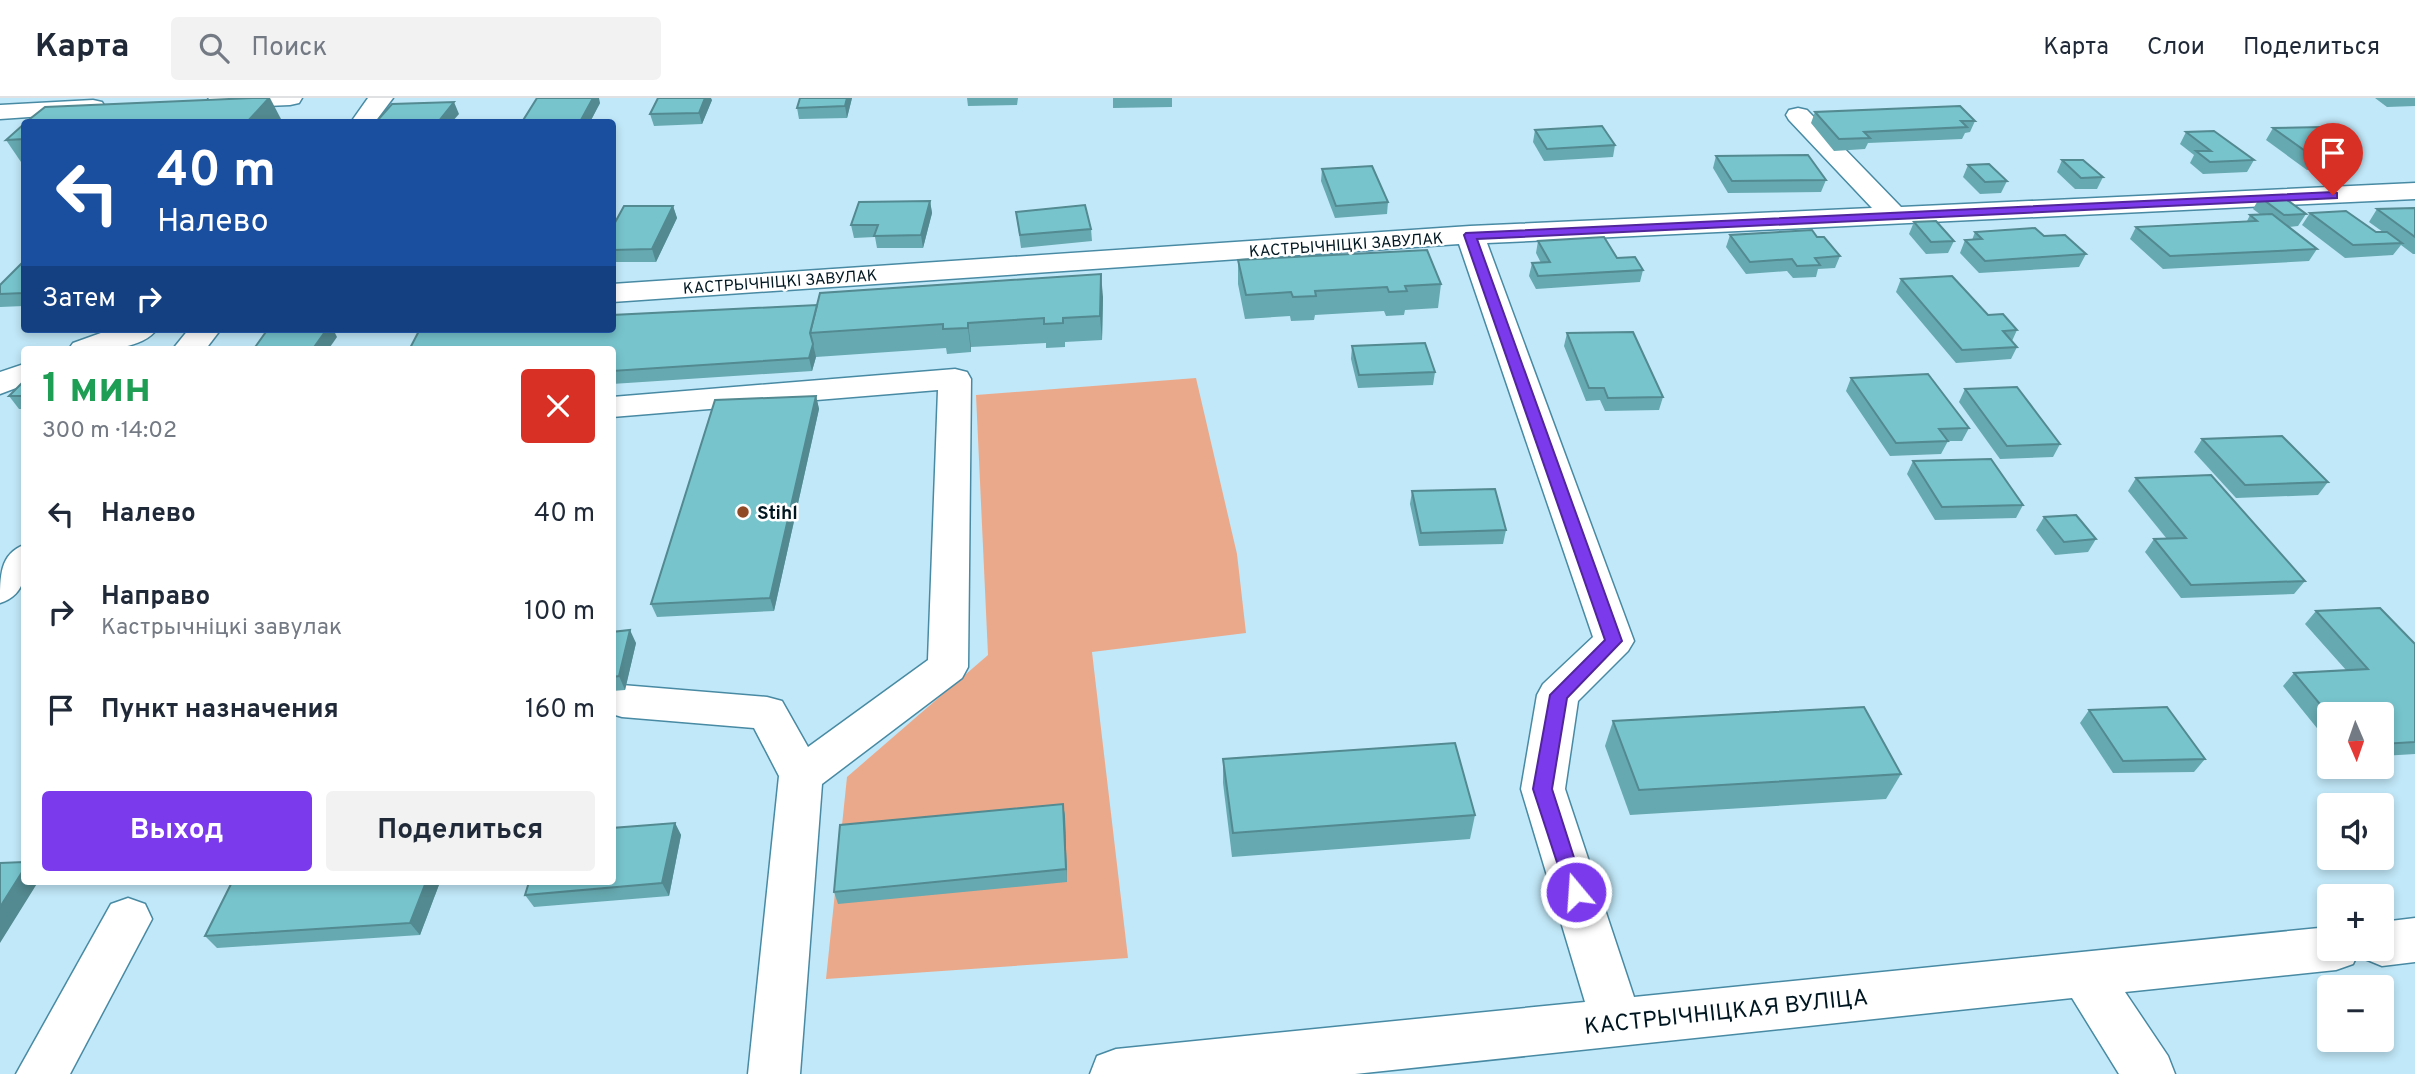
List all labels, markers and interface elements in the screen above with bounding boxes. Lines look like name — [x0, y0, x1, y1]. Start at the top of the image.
search box — [171, 17, 661, 80]
text: Карта — [35, 27, 129, 69]
icon: search — [195, 29, 233, 67]
text: Поиск — [251, 32, 327, 65]
text: Карта — [2043, 33, 2109, 63]
text: Слои — [2147, 33, 2205, 63]
text: Поделиться — [2243, 33, 2380, 63]
pin — [2303, 123, 2363, 195]
icon: arrive — [2314, 134, 2352, 172]
text: 40 m — [157, 142, 276, 204]
icon: left — [42, 147, 133, 238]
text: Налево — [157, 203, 269, 243]
street label: КАСТРЫЧНІЦКІ ЗАВУЛАК — [1248, 229, 1444, 263]
street label: КАСТРЫЧНІЦКІ ЗАВУЛАК — [682, 266, 878, 300]
icon: right — [130, 280, 168, 318]
text: Затем — [42, 283, 116, 316]
text: 1 мин — [42, 364, 151, 417]
button: close — [521, 369, 595, 443]
text: 300 m · 14:02 — [42, 417, 177, 446]
icon: left — [42, 495, 80, 533]
text: Налево — [101, 498, 196, 531]
text: 40 m — [534, 498, 595, 531]
place label: Stihl — [757, 502, 798, 526]
marker: Stihl — [735, 504, 751, 520]
text: Направо — [101, 581, 210, 614]
icon: right — [42, 593, 80, 631]
text: 100 m — [524, 596, 595, 629]
text: Кастрычніцкі завулак — [101, 614, 342, 643]
icon: arrive — [42, 691, 80, 729]
text: Пункт назначения — [101, 694, 339, 727]
text: 160 m — [525, 694, 595, 727]
north arrow — [2317, 702, 2394, 779]
map controls — [2317, 702, 2394, 1052]
button: Выход — [42, 791, 312, 871]
button: Поделиться — [326, 791, 595, 871]
button: sound — [2317, 793, 2394, 870]
position arrow — [1539, 855, 1613, 929]
button: + — [2317, 884, 2394, 961]
button: − — [2317, 975, 2394, 1052]
street label: КАСТРЫЧНІЦКАЯ ВУЛІЦА — [1583, 984, 1870, 1043]

